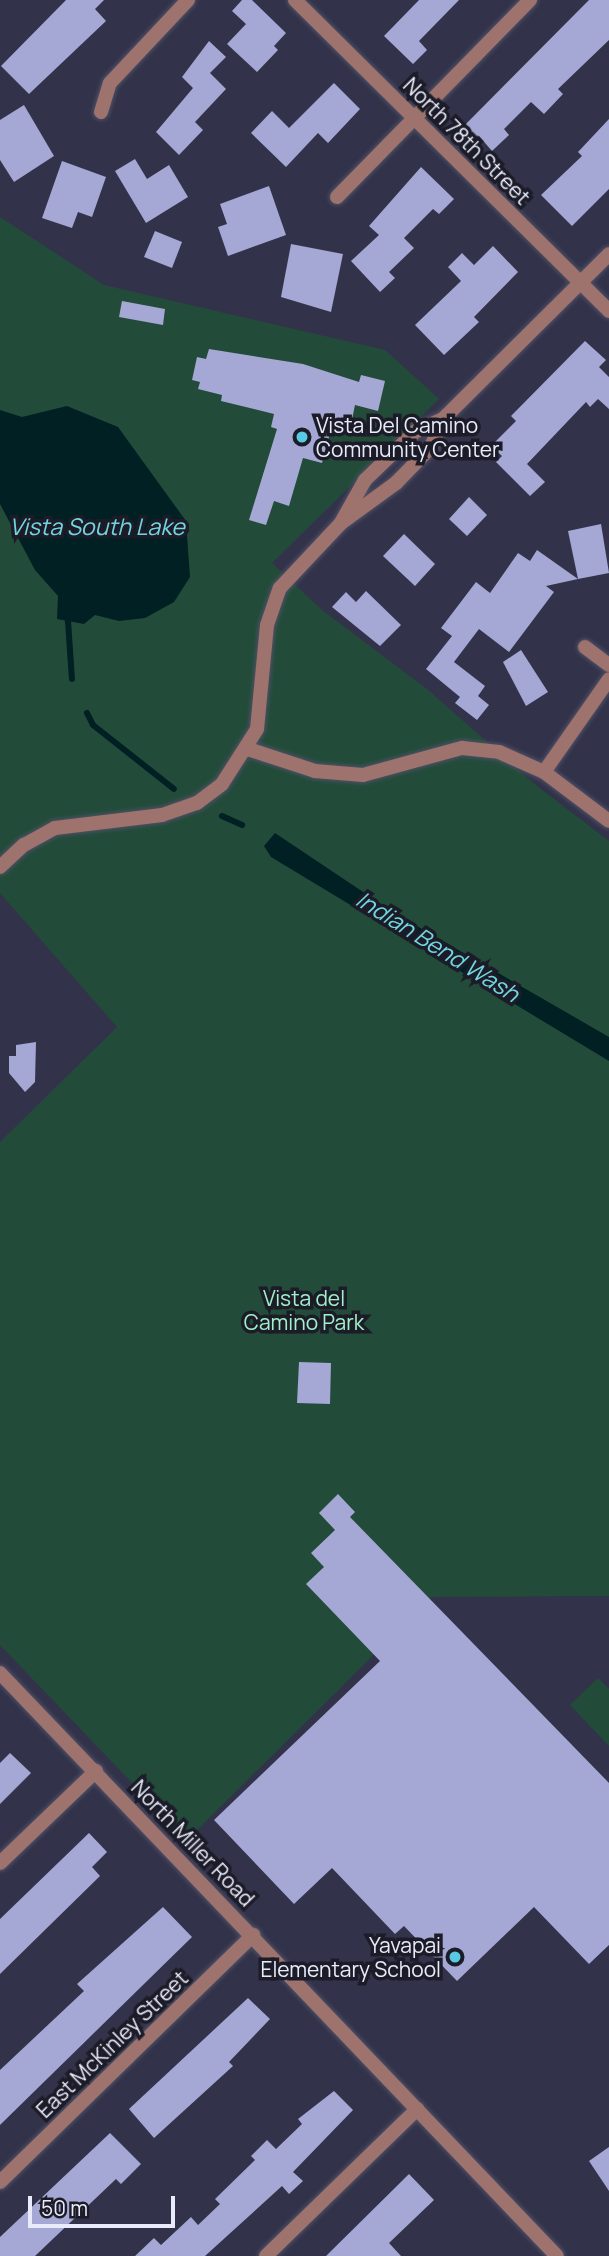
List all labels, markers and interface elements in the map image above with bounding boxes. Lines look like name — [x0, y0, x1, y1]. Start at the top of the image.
street label: North 78th Street — [398, 72, 536, 210]
place label: Vista Del Camino Community Center — [316, 412, 500, 462]
marker: Vista Del Camino Community Center — [294, 429, 310, 445]
water label: Vista South Lake — [9, 512, 185, 540]
water label: Indian Bend Wash — [351, 885, 525, 1007]
park label: Vista del Camino Park — [244, 1285, 364, 1335]
street label: North Miller Road — [126, 1775, 260, 1911]
place label: Yavapai Elementary School — [260, 1932, 441, 1982]
marker: Yavapai Elementary School — [447, 1949, 463, 1965]
street label: East McKinley Street — [31, 1965, 193, 2123]
scale bar — [32, 2182, 178, 2226]
text: 50 m — [41, 2194, 88, 2222]

